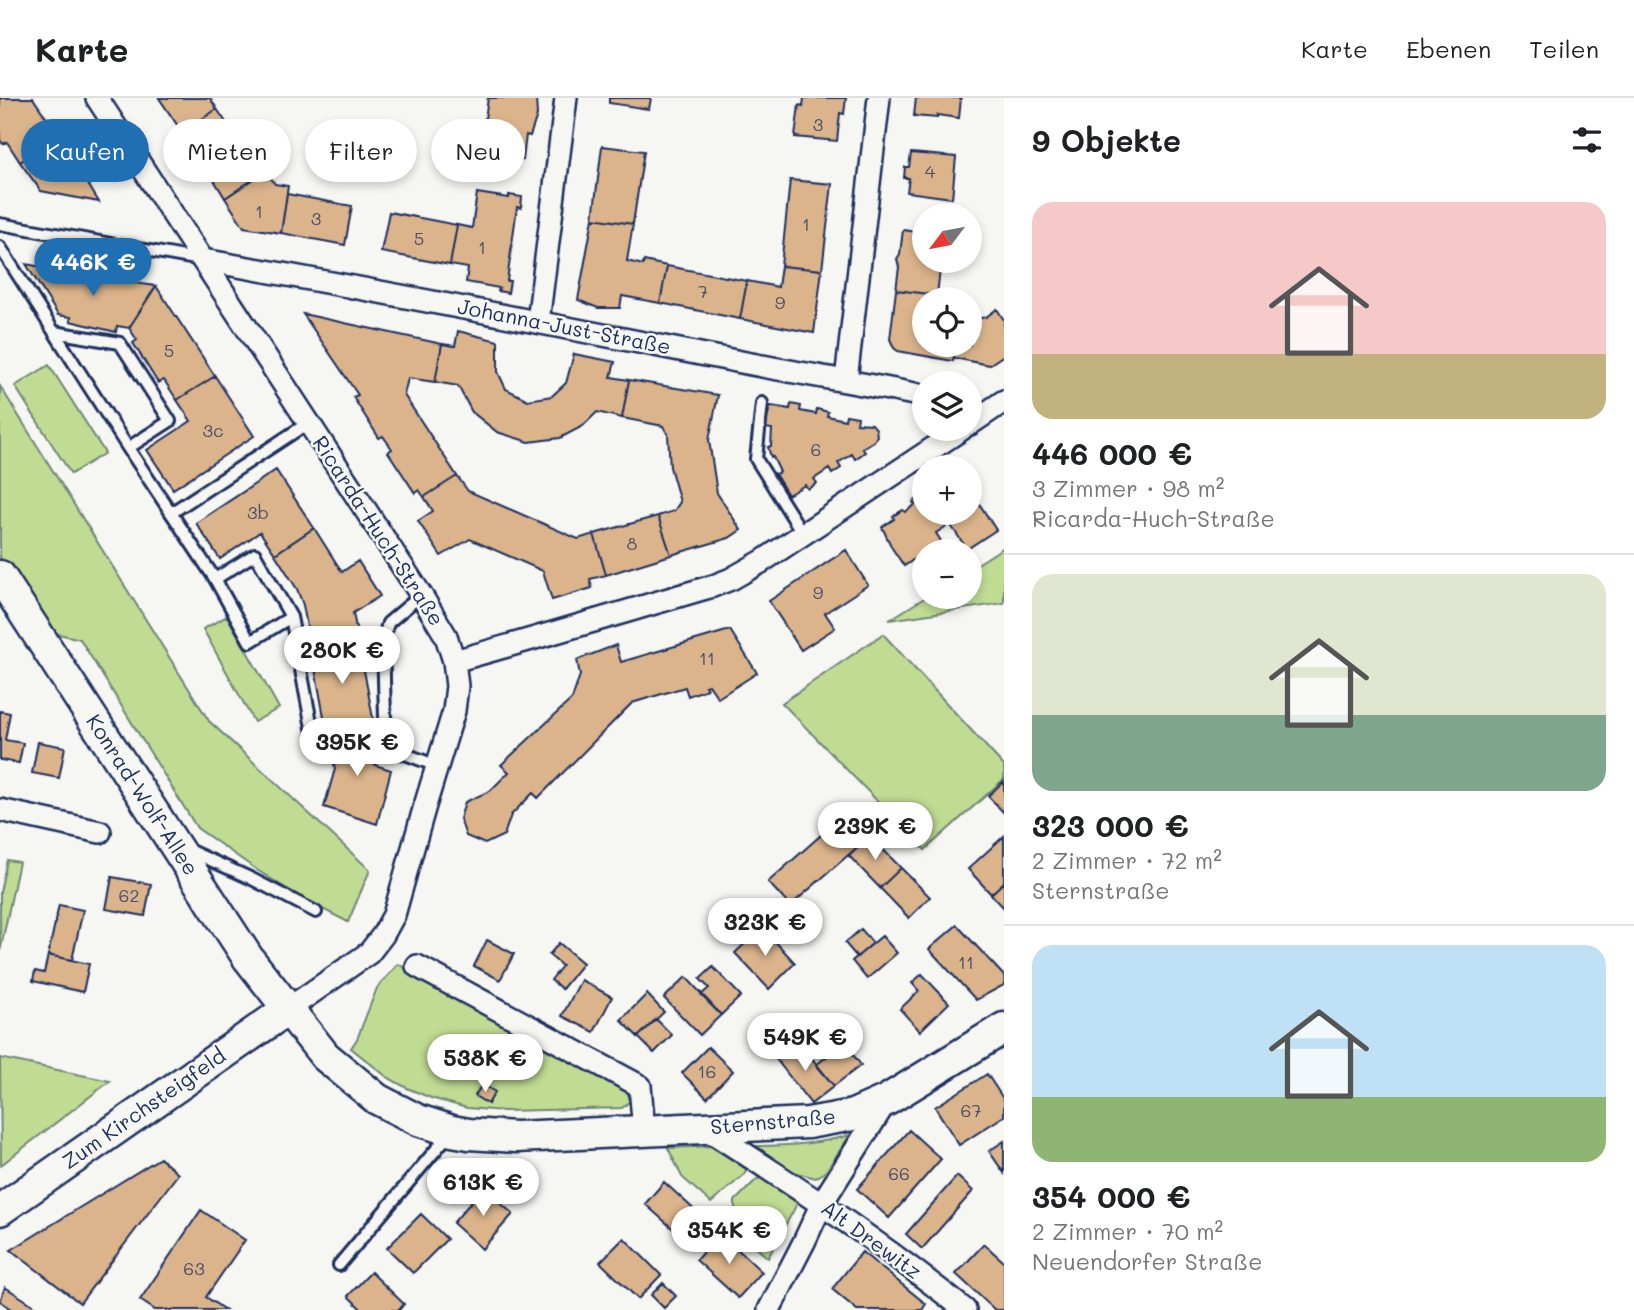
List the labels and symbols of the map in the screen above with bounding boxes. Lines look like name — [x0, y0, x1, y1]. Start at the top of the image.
house number: 3 — [813, 112, 823, 136]
house number: 4 — [925, 159, 936, 183]
house number: 1 — [255, 199, 263, 223]
north arrow — [912, 203, 982, 273]
house number: 3 — [311, 206, 321, 230]
house number: 1 — [802, 212, 810, 236]
house number: 5 — [414, 226, 424, 250]
house number: 1 — [478, 235, 486, 259]
pin: 446K € — [36, 238, 150, 298]
house number: 7 — [698, 279, 708, 303]
house number: 9 — [775, 290, 786, 314]
street label: Johanna-Just-Straße — [455, 292, 673, 359]
house number: 5 — [164, 338, 174, 362]
house number: 3c — [202, 418, 224, 442]
street label: Ricarda-Huch-Straße — [308, 430, 451, 630]
house number: 6 — [811, 437, 821, 461]
house number: 3b — [247, 500, 269, 524]
house number: 8 — [627, 531, 638, 555]
house number: 9 — [813, 580, 824, 604]
pin: 280K € — [285, 626, 399, 686]
house number: 11 — [699, 646, 715, 670]
street label: Konrad-Wolf-Allee — [81, 708, 205, 880]
pin: 395K € — [300, 718, 414, 778]
pin: 239K € — [818, 802, 932, 862]
house number: 62 — [119, 883, 139, 907]
pin: 323K € — [708, 898, 822, 958]
house number: 11 — [958, 950, 974, 974]
pin: 549K € — [748, 1014, 862, 1073]
pin: 538K € — [428, 1034, 542, 1094]
street label: Zum Kirchsteigfeld — [56, 1041, 230, 1174]
house number: 16 — [698, 1059, 716, 1083]
house number: 67 — [961, 1098, 981, 1122]
street label: Sternstraße — [709, 1102, 837, 1139]
pin: 613K € — [426, 1158, 540, 1218]
house number: 66 — [888, 1161, 910, 1185]
street label: Alt Drewitz — [816, 1193, 927, 1284]
pin: 354K € — [672, 1206, 786, 1266]
house number: 63 — [183, 1256, 205, 1280]

